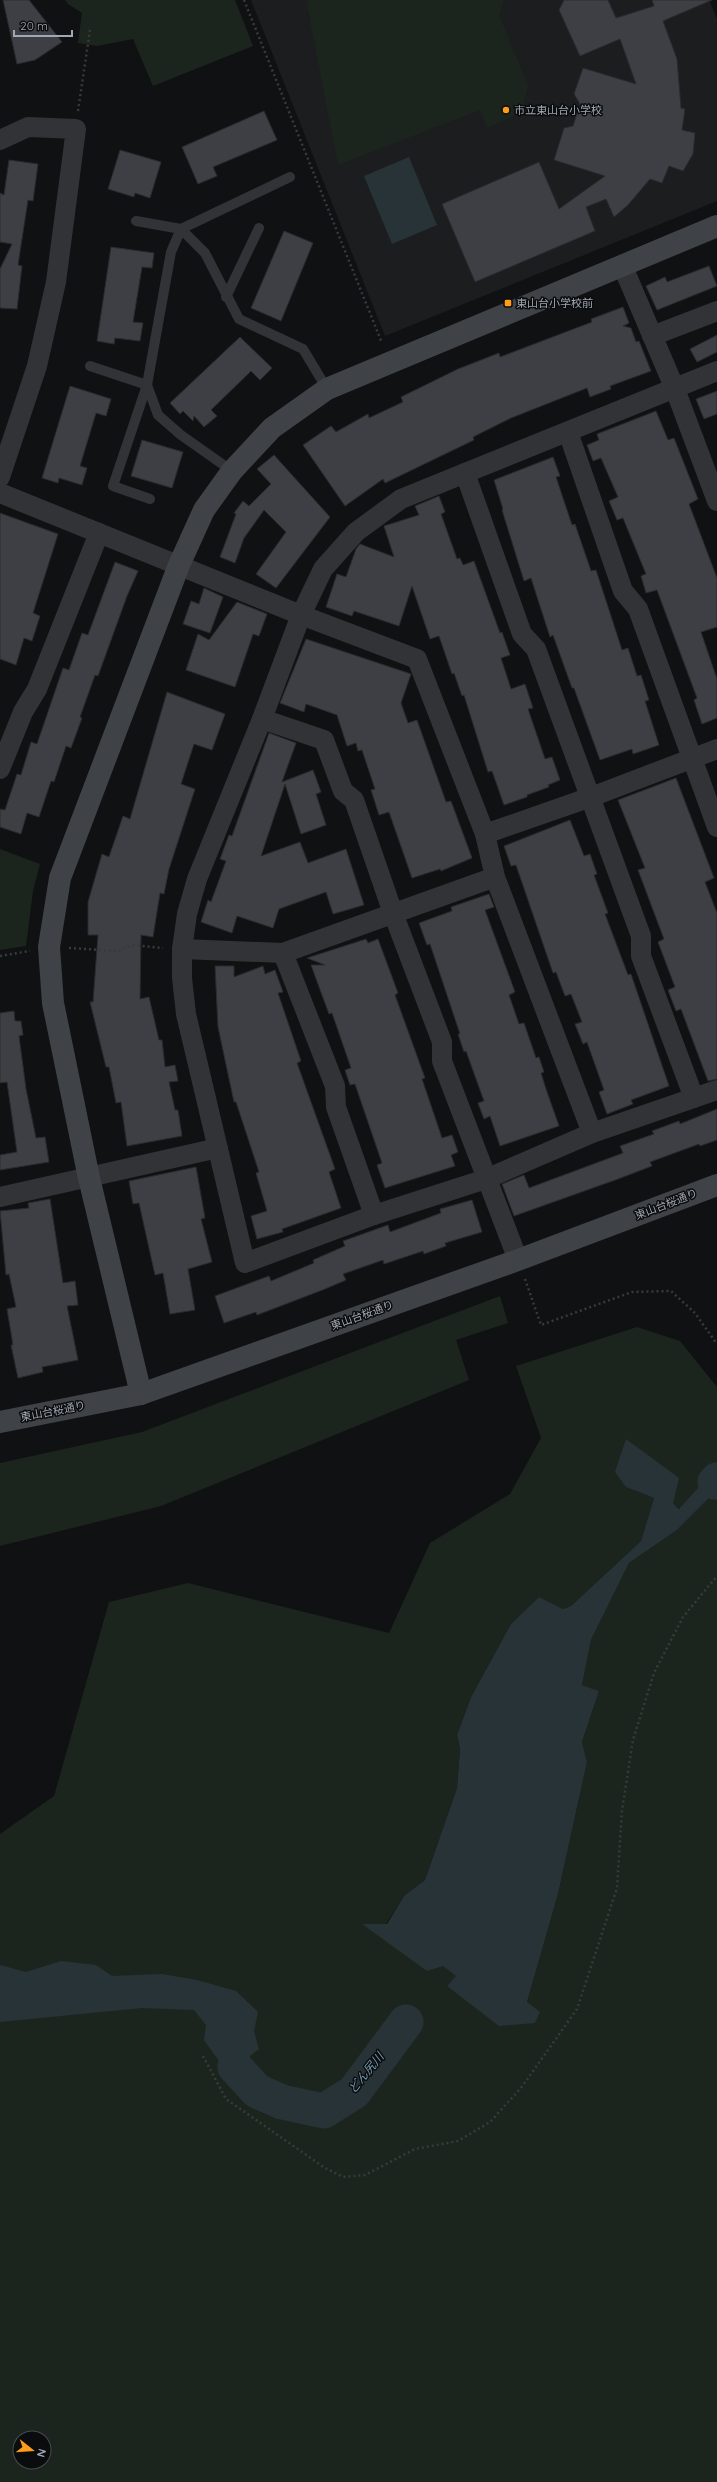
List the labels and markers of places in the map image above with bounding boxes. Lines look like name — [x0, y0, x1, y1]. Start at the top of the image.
place label: 市立東山台小学校 — [514, 103, 602, 117]
marker: 市立東山台小学校 — [501, 105, 511, 115]
place label: 東山台小学校前 — [516, 296, 593, 310]
marker: 東山台小学校前 — [503, 298, 513, 308]

